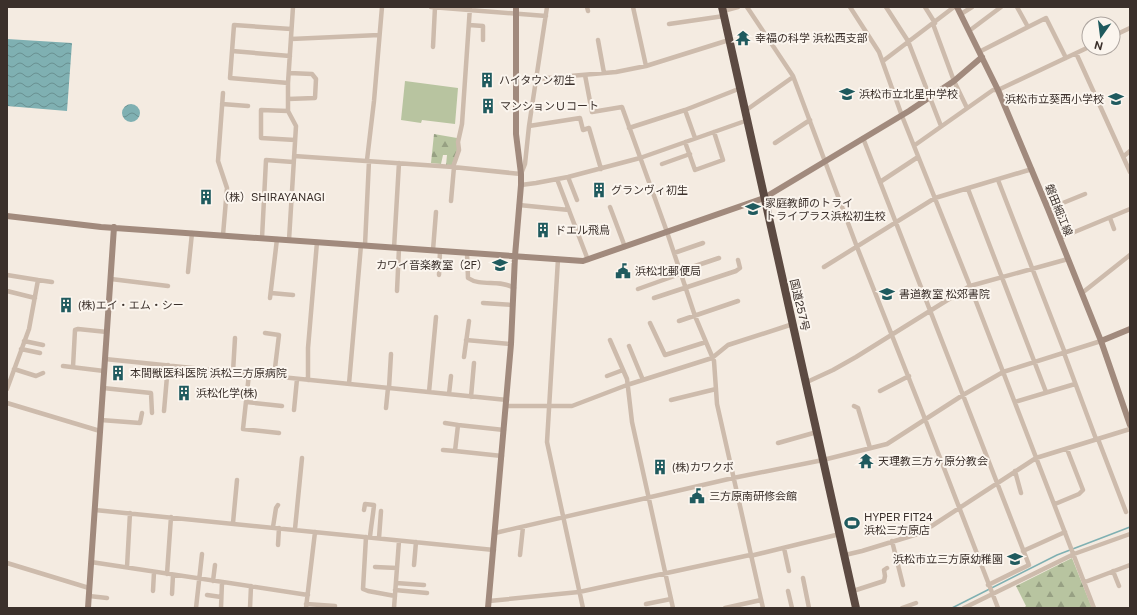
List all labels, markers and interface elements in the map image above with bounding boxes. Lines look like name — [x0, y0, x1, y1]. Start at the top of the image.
north arrow — [1081, 16, 1121, 56]
temple icon: 幸福の科学 浜松西支部 — [734, 29, 752, 47]
place label: 幸福の科学 浜松西支部 — [755, 32, 868, 44]
text: N — [1093, 39, 1104, 53]
building icon: ハイタウン初生 — [478, 71, 496, 89]
place label: ハイタウン初生 — [499, 74, 575, 86]
school or university icon: 浜松市立北星中学校 — [838, 85, 856, 103]
place label: 浜松市立北星中学校 — [859, 88, 958, 100]
school or university icon: 浜松市立葵西小学校 — [1107, 90, 1125, 108]
place label: 浜松市立葵西小学校 — [1005, 93, 1104, 105]
building icon: マンションＵコート — [479, 97, 497, 115]
place label: マンションＵコート — [500, 100, 599, 112]
building icon: グランヴィ初生 — [590, 181, 608, 199]
street label: 磐田細江線 — [1043, 182, 1075, 238]
place label: グランヴィ初生 — [611, 184, 688, 196]
building icon: （株）SHIRAYANAGI — [197, 188, 215, 206]
place label: （株）SHIRAYANAGI — [218, 191, 325, 203]
place label: 家庭教師のトライ トライプラス浜松初生校 — [765, 197, 886, 222]
school or university icon: 家庭教師のトライ トライプラス浜松初生校 — [744, 200, 762, 218]
building icon: ドエル飛鳥 — [534, 221, 552, 239]
place label: ドエル飛鳥 — [555, 224, 610, 236]
school or university icon: カワイ音楽教室（2F） — [491, 256, 509, 274]
place label: カワイ音楽教室（2F） — [376, 259, 488, 271]
public building icon: 浜松北郵便局 — [614, 262, 632, 280]
place label: 浜松北郵便局 — [635, 265, 701, 277]
street label: 国道257号 — [788, 278, 812, 332]
school or university icon: 書道教室 松郊書院 — [878, 285, 896, 303]
place label: 書道教室 松郊書院 — [899, 288, 990, 300]
building icon: (株)エイ・エム・シー — [57, 296, 75, 314]
place label: (株)エイ・エム・シー — [78, 299, 184, 311]
building icon: 本間獣医科医院 浜松三方原病院 — [109, 364, 127, 382]
place label: 本間獣医科医院 浜松三方原病院 — [130, 367, 287, 379]
building icon: 浜松化学(株) — [175, 384, 193, 402]
place label: 浜松化学(株) — [196, 387, 258, 399]
temple icon: 天理教三方ヶ原分教会 — [857, 452, 875, 470]
place label: 天理教三方ヶ原分教会 — [878, 455, 988, 467]
building icon: (株)カワクボ — [651, 458, 669, 476]
place label: (株)カワクボ — [672, 461, 734, 473]
public building icon: 三方原南研修会館 — [688, 487, 706, 505]
place label: 三方原南研修会館 — [709, 490, 797, 502]
place label: HYPER FIT24 浜松三方原店 — [864, 511, 933, 536]
sports icon: HYPER FIT24 浜松三方原店 — [843, 514, 861, 532]
school or university icon: 浜松市立三方原幼稚園 — [1006, 550, 1024, 568]
place label: 浜松市立三方原幼稚園 — [893, 553, 1003, 565]

